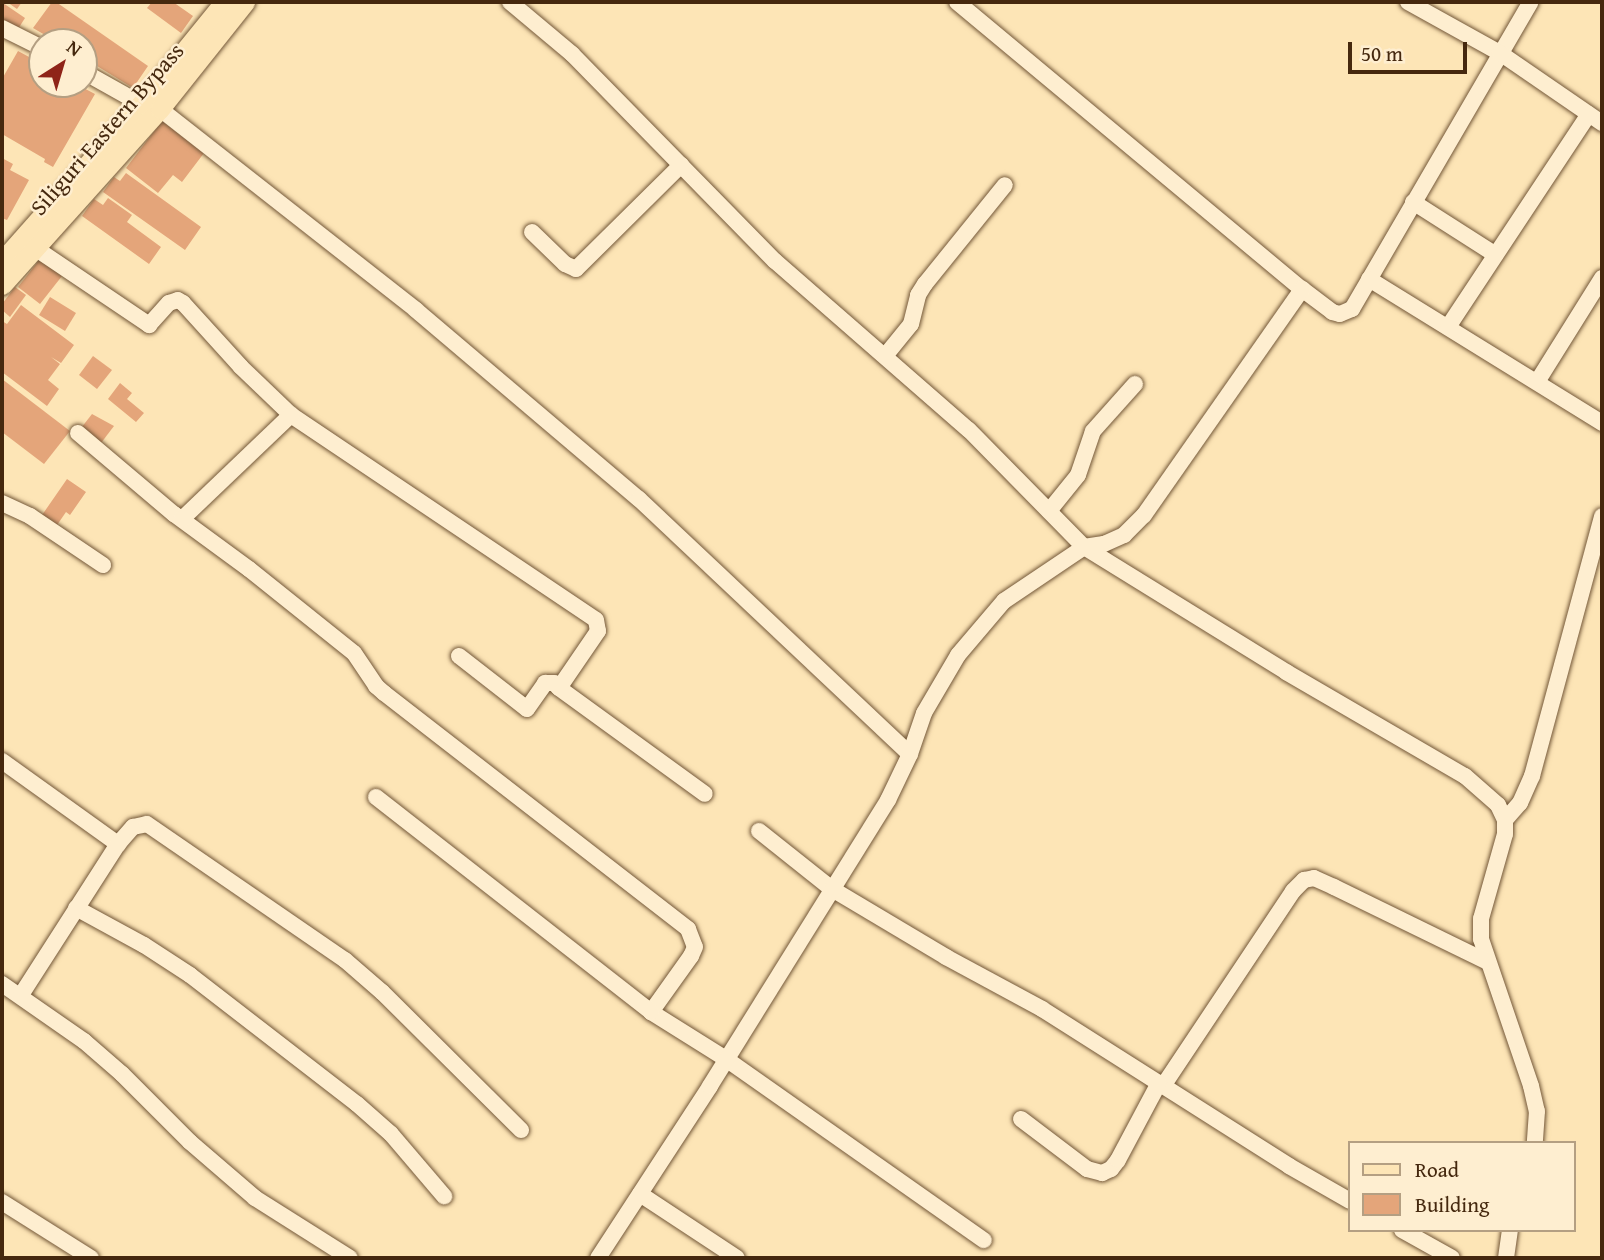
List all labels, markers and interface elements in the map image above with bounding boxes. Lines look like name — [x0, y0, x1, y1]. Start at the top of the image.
north arrow — [28, 28, 98, 98]
scale bar — [1352, 28, 1471, 72]
text: N — [61, 33, 88, 63]
street label: Siliguri Eastern Bypass — [25, 37, 189, 221]
text: 50 m — [1361, 38, 1403, 69]
legend — [1348, 1141, 1576, 1232]
text: Road — [1415, 1154, 1459, 1185]
text: Building — [1415, 1189, 1489, 1220]

